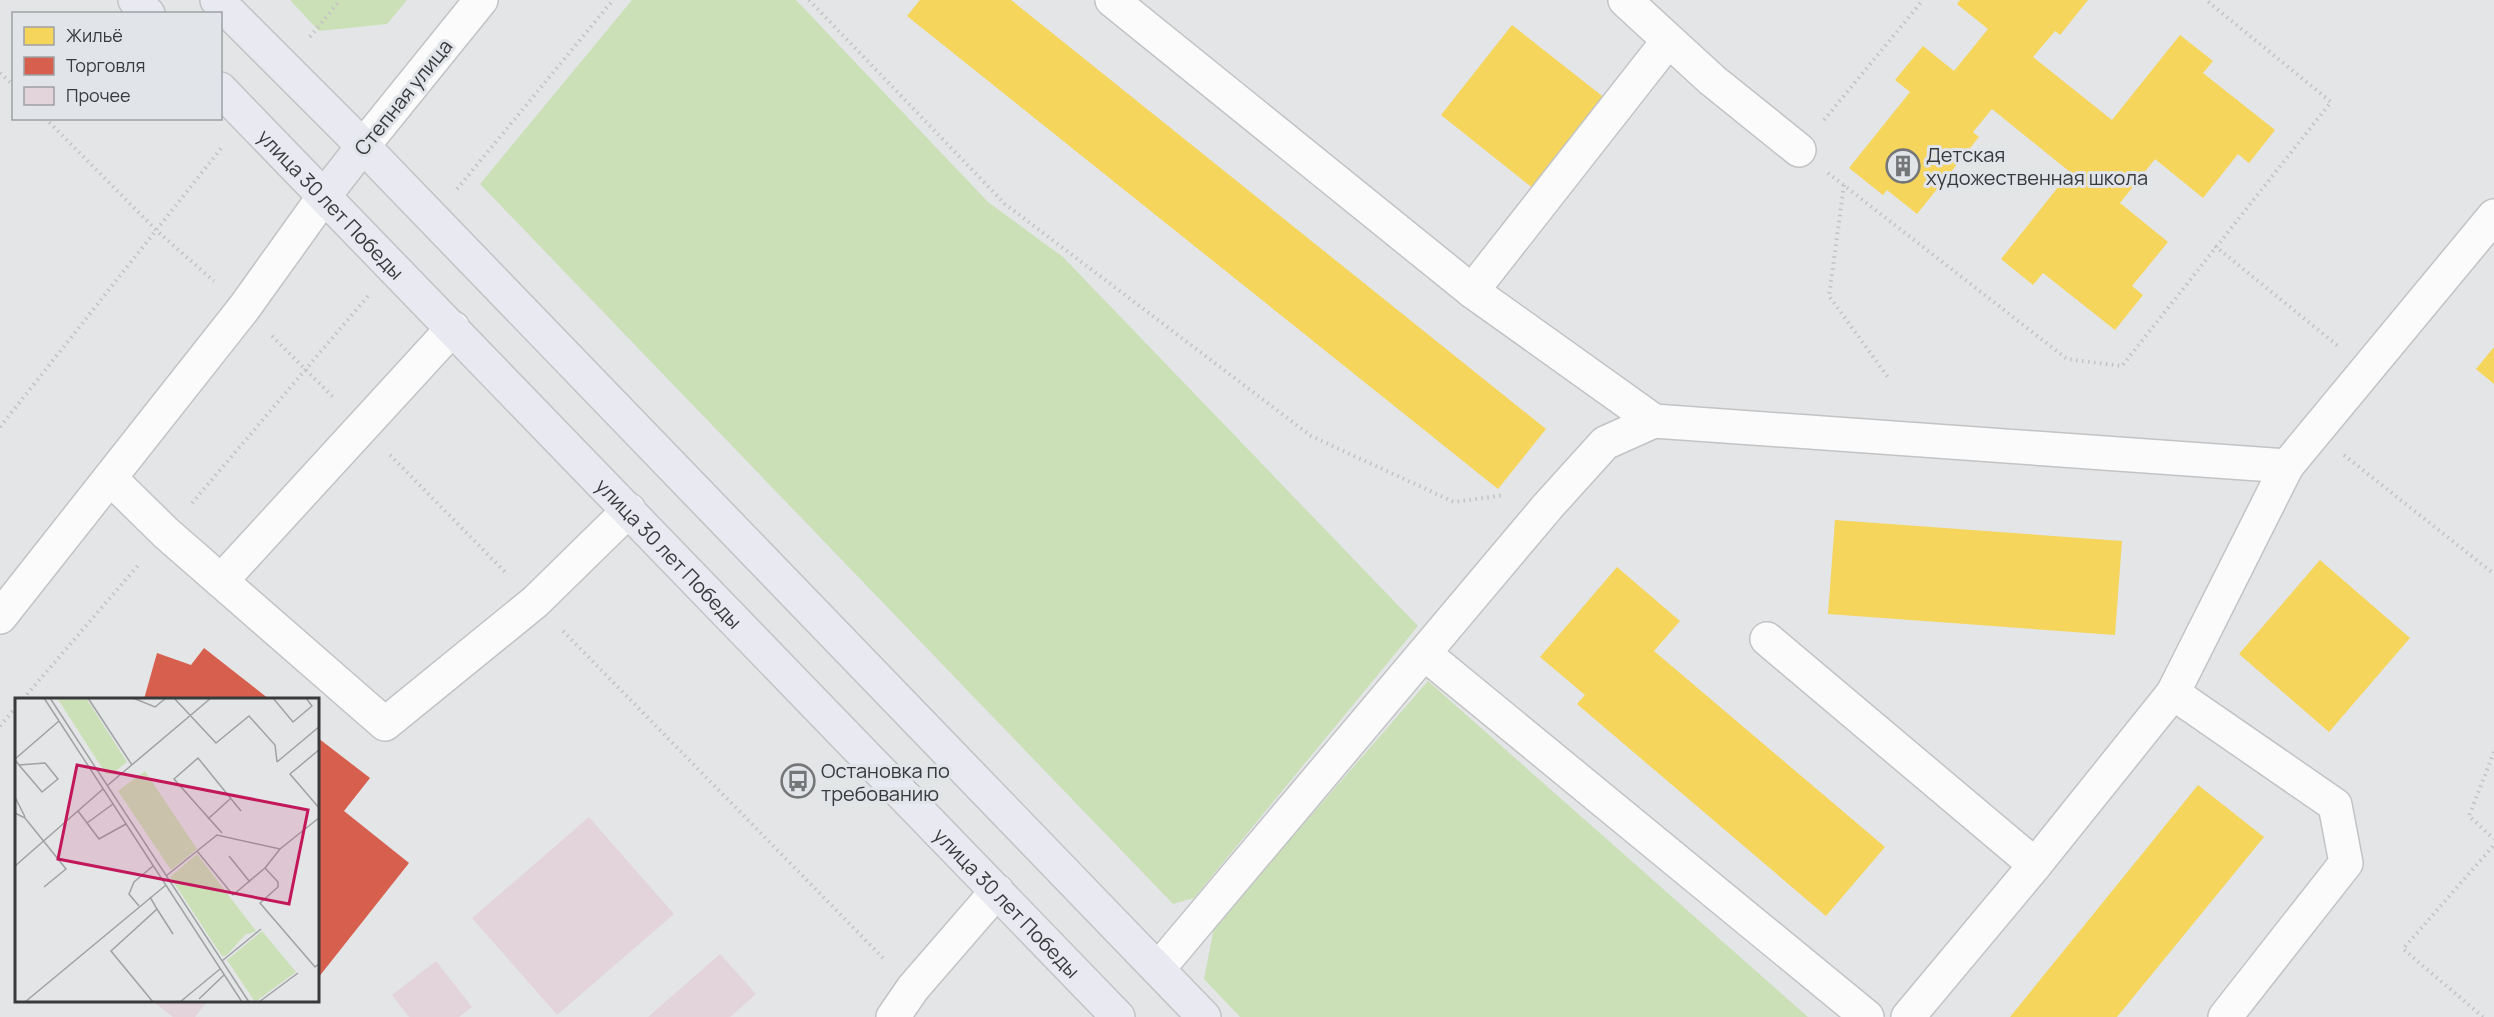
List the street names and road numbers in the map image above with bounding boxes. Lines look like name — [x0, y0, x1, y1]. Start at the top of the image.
street label: Степная улица — [348, 33, 458, 161]
street label: улица 30 лет Победы — [252, 123, 410, 285]
street label: улица 30 лет Победы — [590, 472, 748, 634]
street label: улица 30 лет Победы — [928, 821, 1086, 984]

